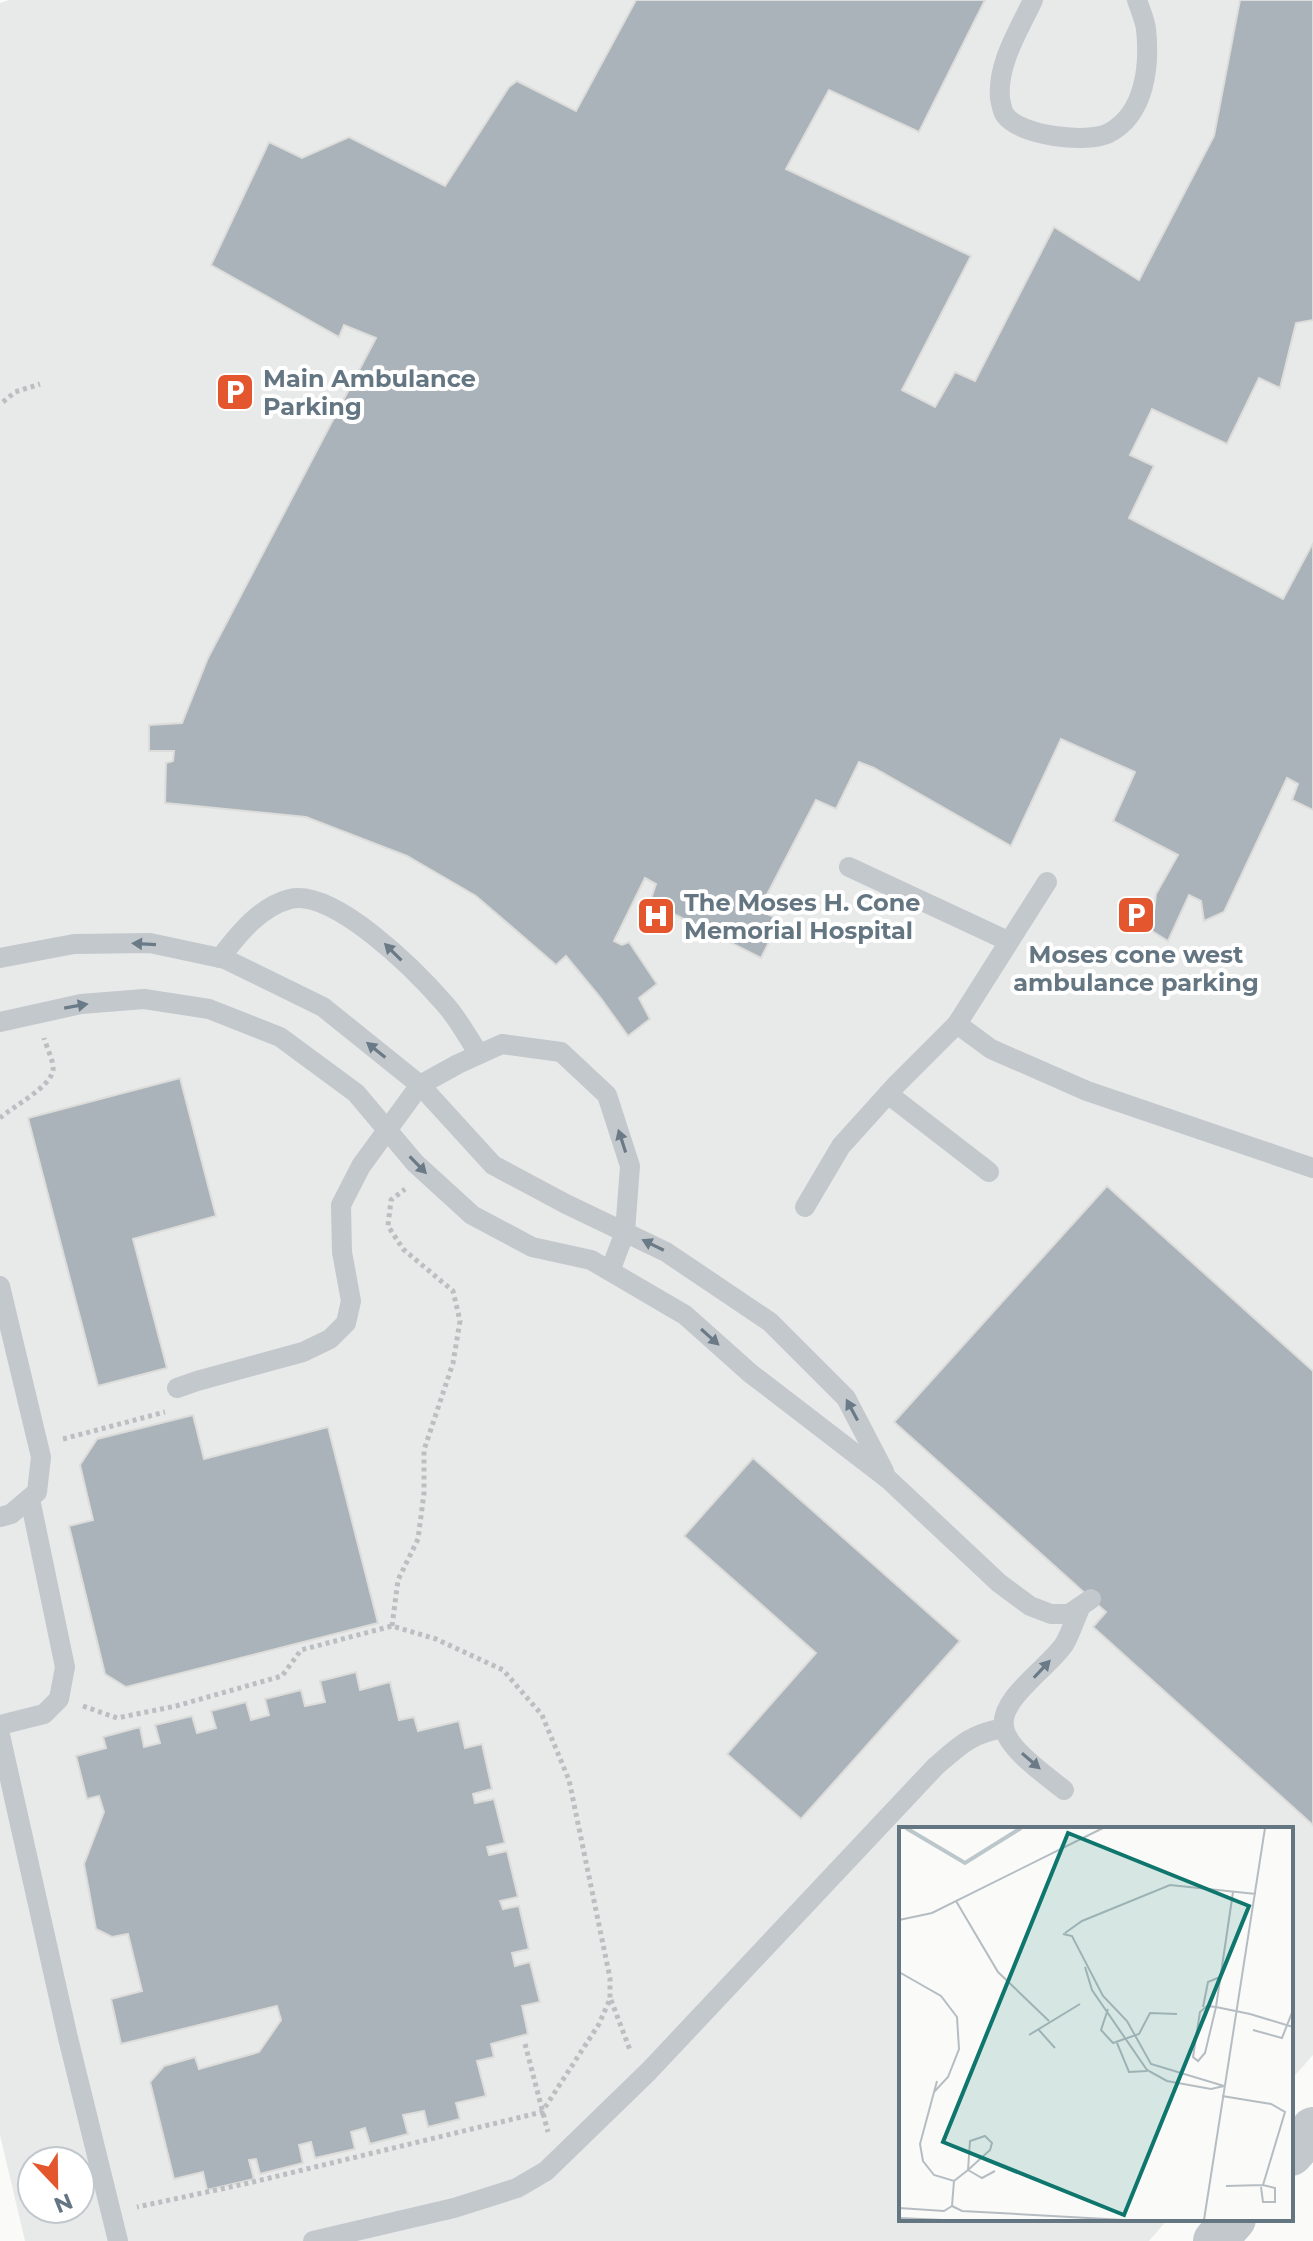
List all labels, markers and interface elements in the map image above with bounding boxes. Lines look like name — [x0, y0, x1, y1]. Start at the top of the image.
place label: Main Ambulance Parking — [263, 364, 476, 421]
parking icon: Main Ambulance Parking — [214, 371, 256, 413]
place label: The Moses H. Cone Memorial Hospital — [684, 888, 920, 945]
parking icon: Moses cone west ambulance parking — [1115, 894, 1157, 936]
hospital icon: The Moses H. Cone Memorial Hospital — [635, 895, 677, 937]
one-way arrow — [131, 937, 156, 950]
place label: Moses cone west ambulance parking — [1013, 940, 1259, 997]
one-way arrow — [384, 943, 403, 962]
one-way arrow — [64, 999, 89, 1011]
one-way arrow — [366, 1042, 386, 1058]
one-way arrow — [615, 1129, 627, 1153]
one-way arrow — [409, 1155, 427, 1174]
one-way arrow — [642, 1238, 665, 1252]
one-way arrow — [700, 1328, 719, 1346]
one-way arrow — [845, 1398, 858, 1421]
one-way arrow — [1032, 1659, 1050, 1678]
one-way arrow — [1021, 1752, 1040, 1770]
inset map — [899, 1827, 1293, 2221]
north arrow — [16, 2145, 96, 2225]
text: N — [50, 2187, 77, 2219]

